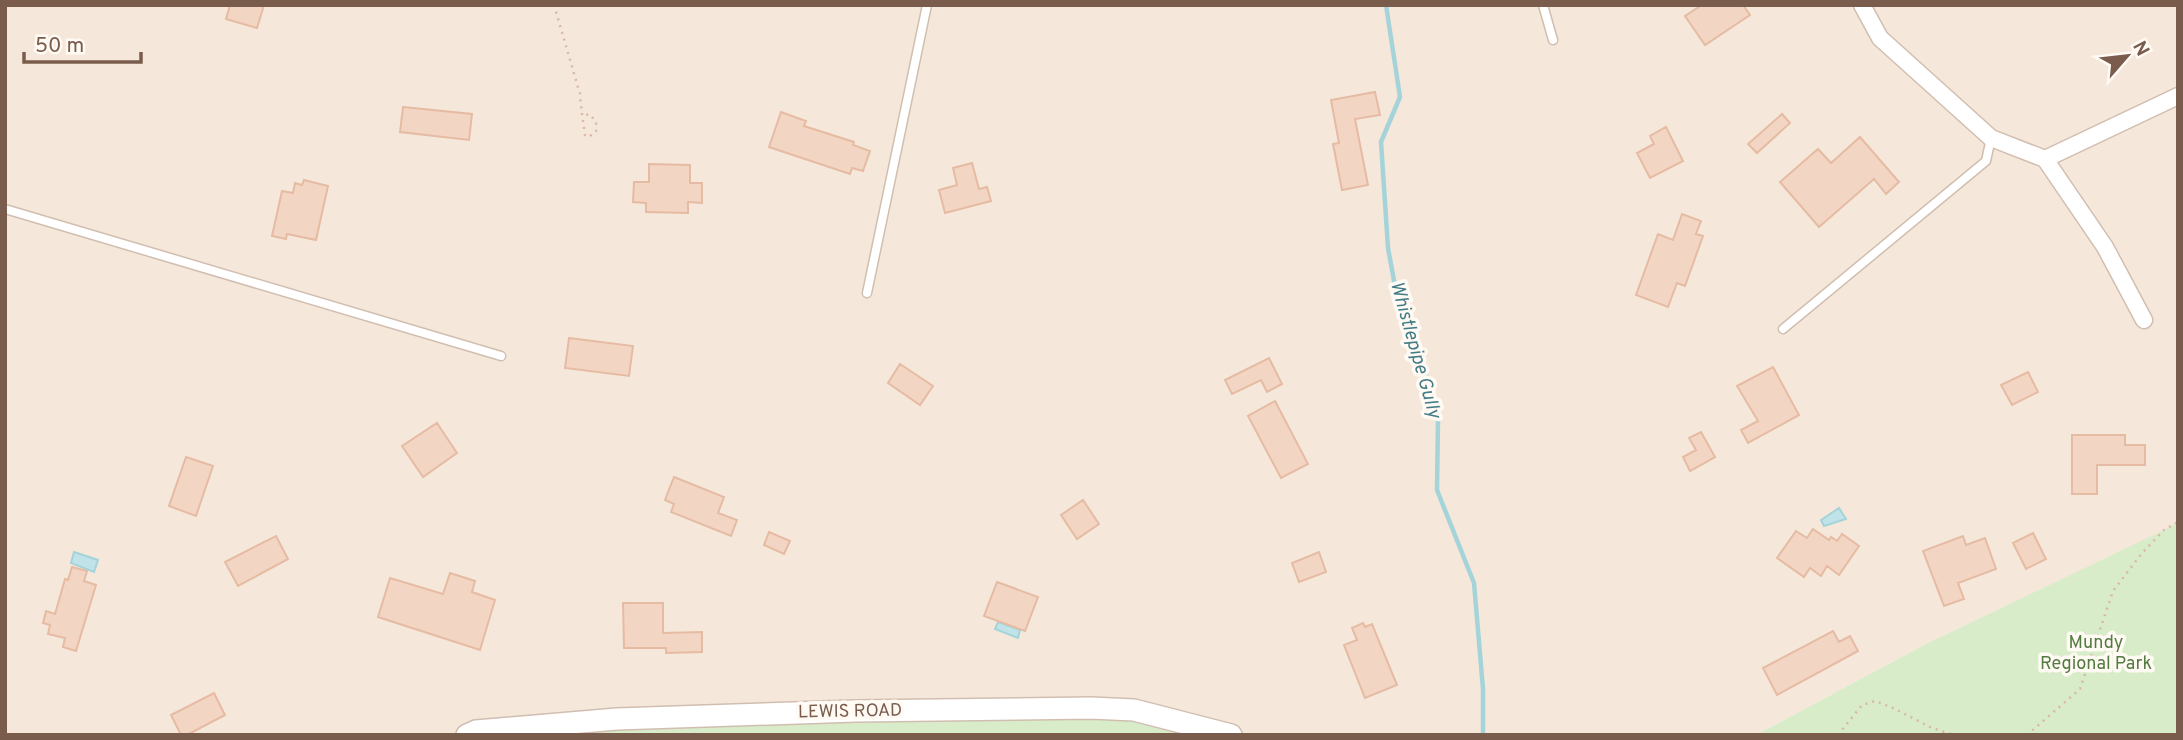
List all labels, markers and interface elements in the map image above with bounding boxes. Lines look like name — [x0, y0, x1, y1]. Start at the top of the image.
scale bar — [24, 21, 142, 65]
north arrow — [2092, 21, 2162, 91]
text: 50 m — [35, 33, 84, 60]
text: N — [2126, 37, 2154, 61]
water label: Whistlepipe Gully — [1384, 279, 1446, 423]
park label: Mundy Regional Park — [2040, 632, 2152, 676]
street label: LEWIS ROAD — [798, 700, 902, 724]

